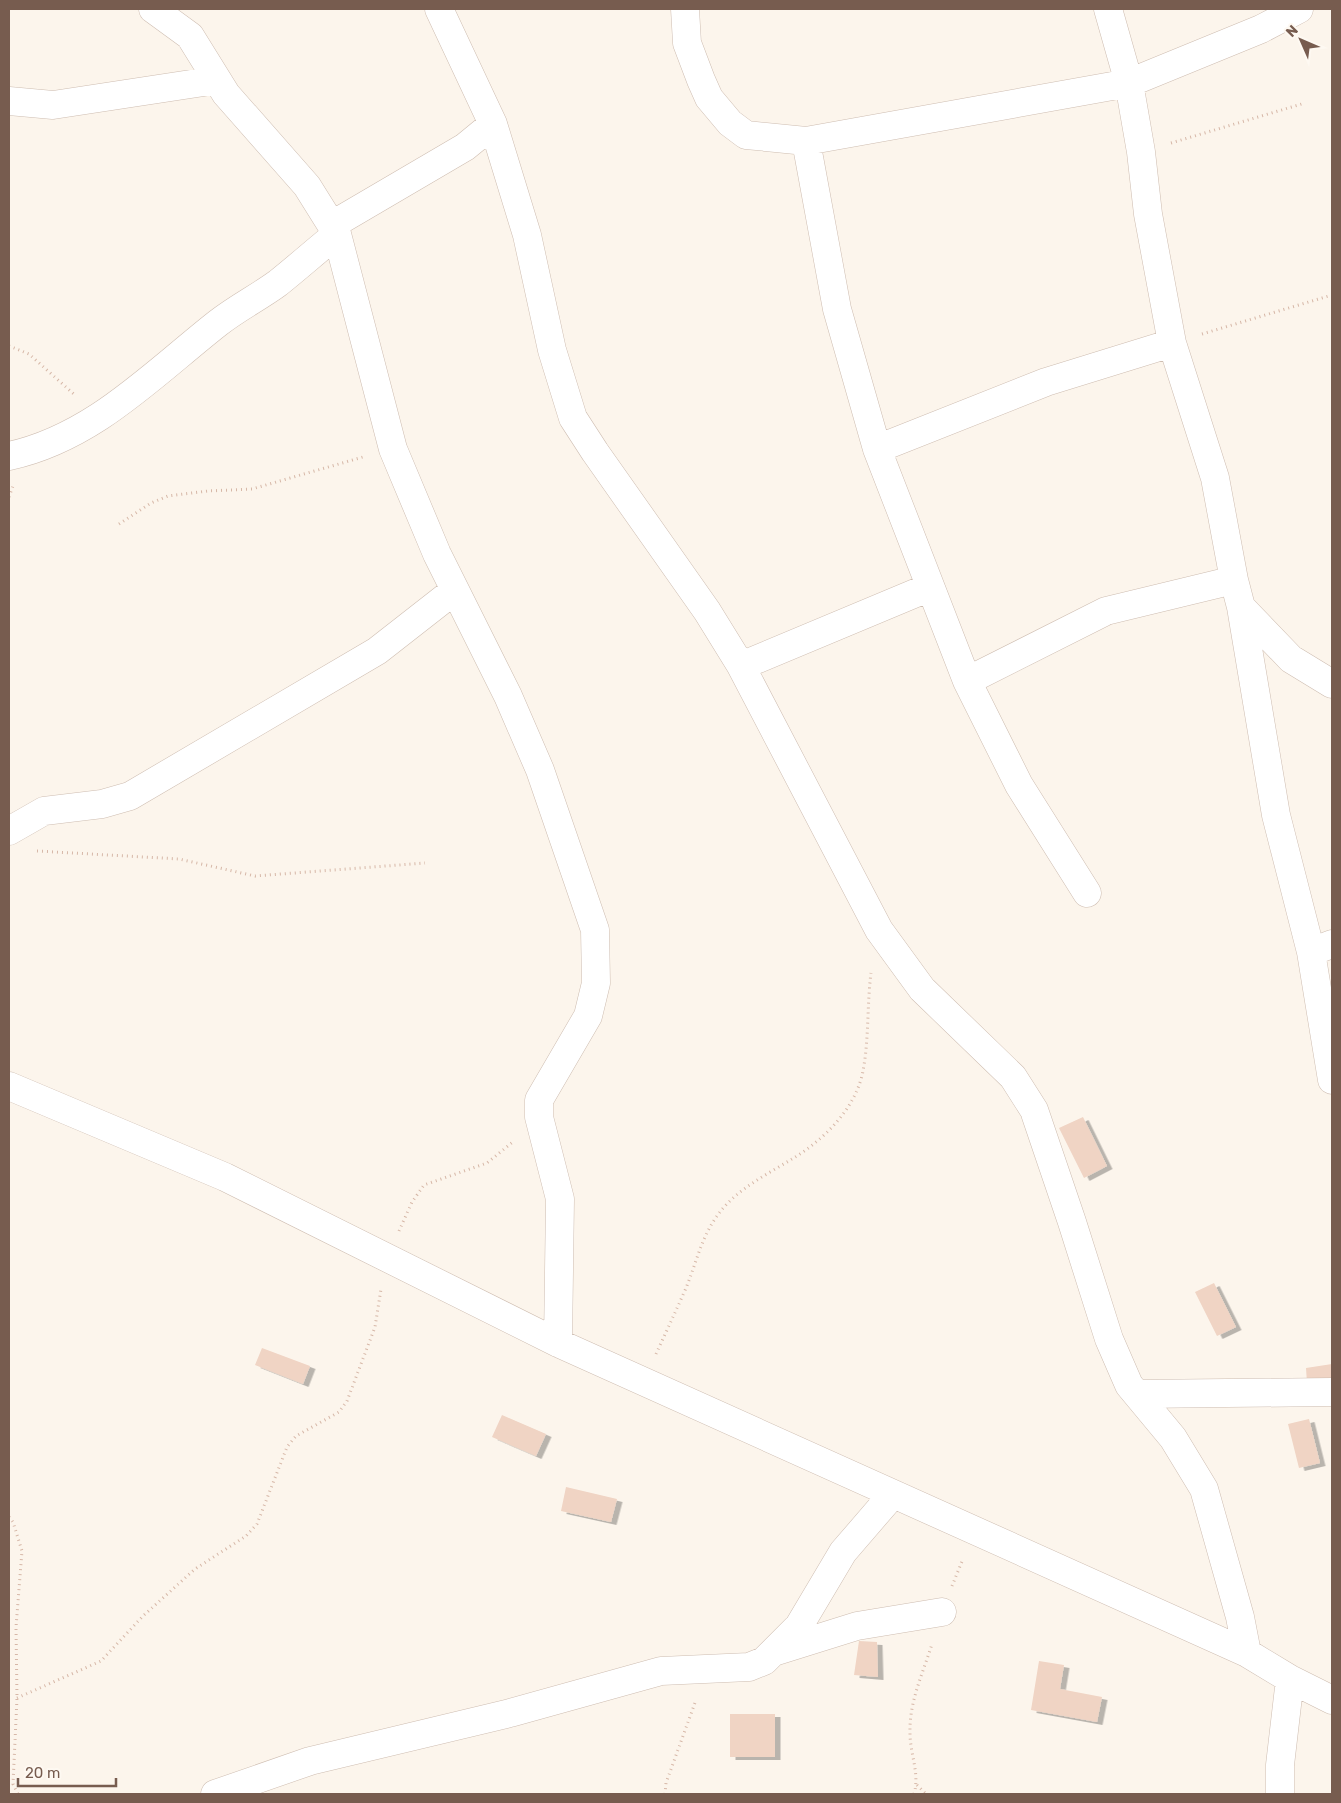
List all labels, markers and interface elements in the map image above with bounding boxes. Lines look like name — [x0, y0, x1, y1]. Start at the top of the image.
north arrow — [1276, 15, 1326, 65]
text: N — [1283, 22, 1302, 41]
scale bar — [18, 1756, 115, 1788]
text: 20 m — [25, 1764, 60, 1782]

